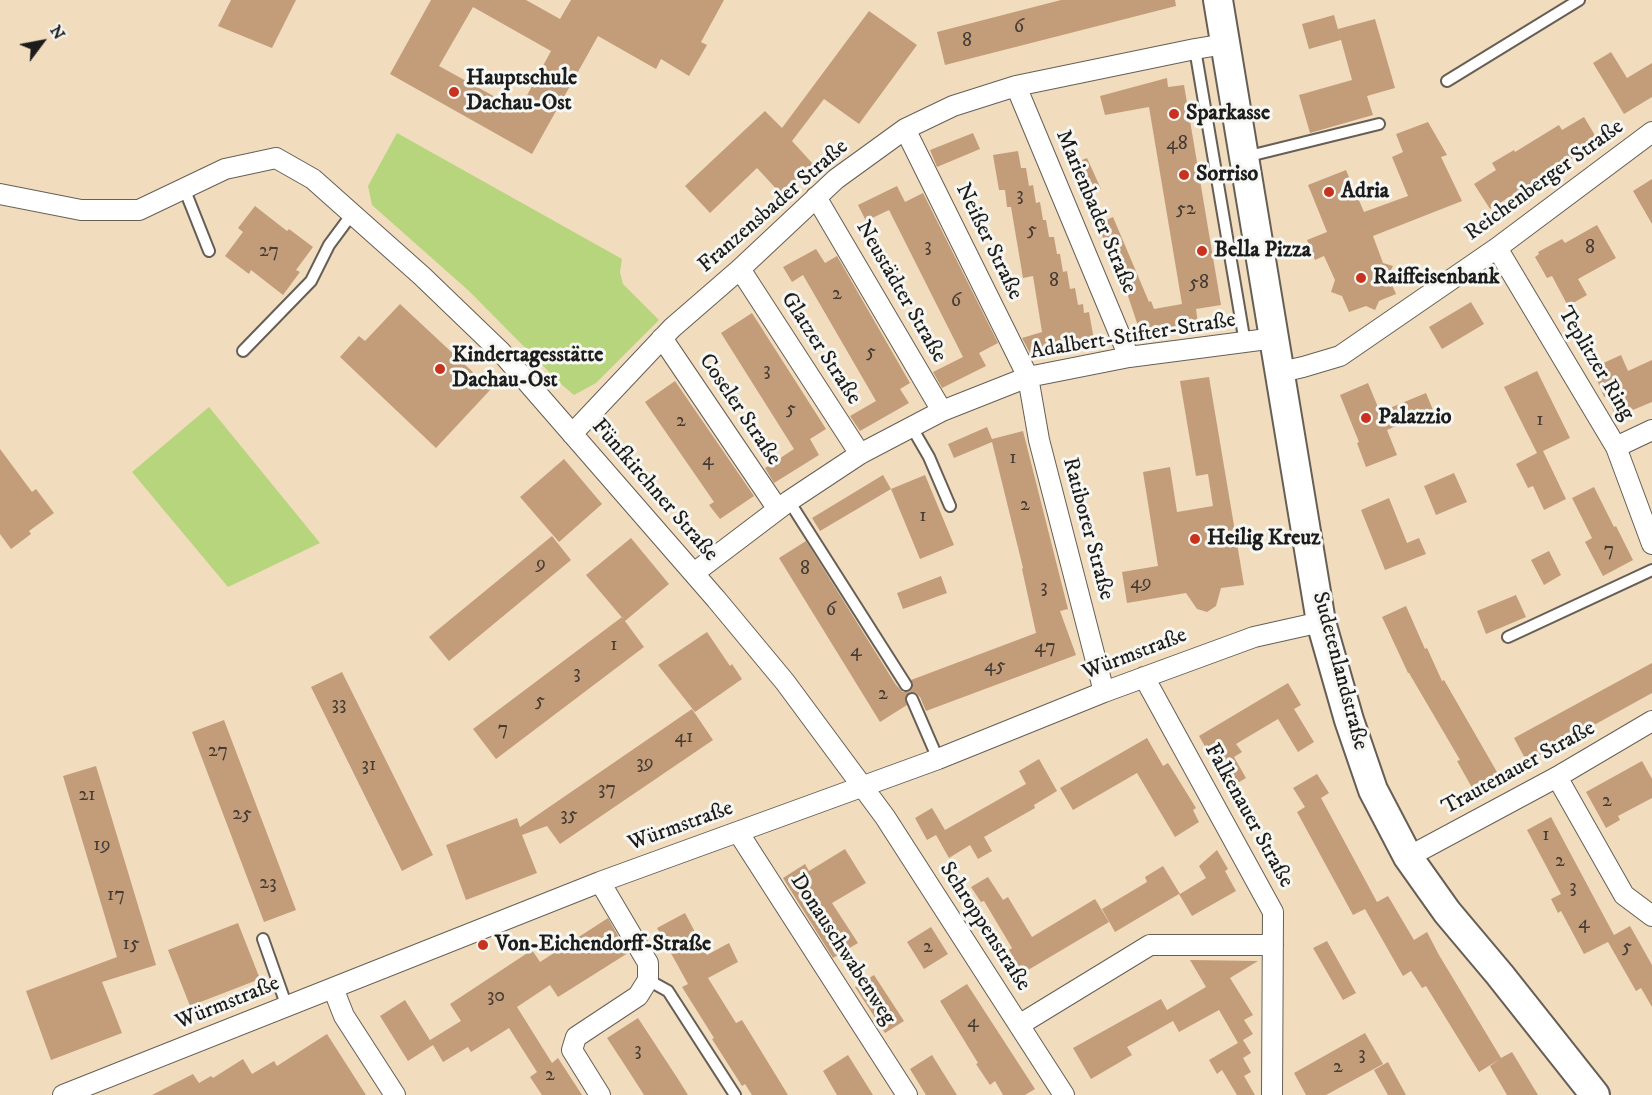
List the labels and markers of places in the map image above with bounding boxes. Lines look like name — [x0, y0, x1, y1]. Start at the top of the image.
place label: Hauptschule Dachau-Ost — [466, 66, 577, 118]
marker: Hauptschule Dachau-Ost — [447, 85, 461, 99]
place label: Sparkasse — [1186, 101, 1270, 127]
marker: Sparkasse — [1167, 107, 1181, 121]
place label: Sorriso — [1196, 162, 1258, 188]
marker: Sorriso — [1177, 168, 1191, 182]
place label: Adria — [1341, 179, 1389, 205]
marker: Adria — [1322, 185, 1336, 199]
place label: Bella Pizza — [1214, 238, 1311, 264]
marker: Bella Pizza — [1195, 244, 1209, 258]
place label: Raiffeisenbank — [1373, 265, 1500, 291]
marker: Raiffeisenbank — [1354, 271, 1368, 285]
place label: Kindertagesstätte Dachau-Ost — [452, 343, 603, 394]
marker: Kindertagesstätte Dachau-Ost — [433, 362, 447, 376]
place label: Palazzio — [1378, 405, 1452, 431]
marker: Palazzio — [1359, 411, 1373, 425]
place label: Heilig Kreuz — [1207, 526, 1321, 552]
marker: Heilig Kreuz — [1188, 532, 1202, 546]
place label: Von-Eichendorff-Straße — [495, 932, 711, 958]
marker: Von-Eichendorff-Straße — [476, 938, 490, 952]

